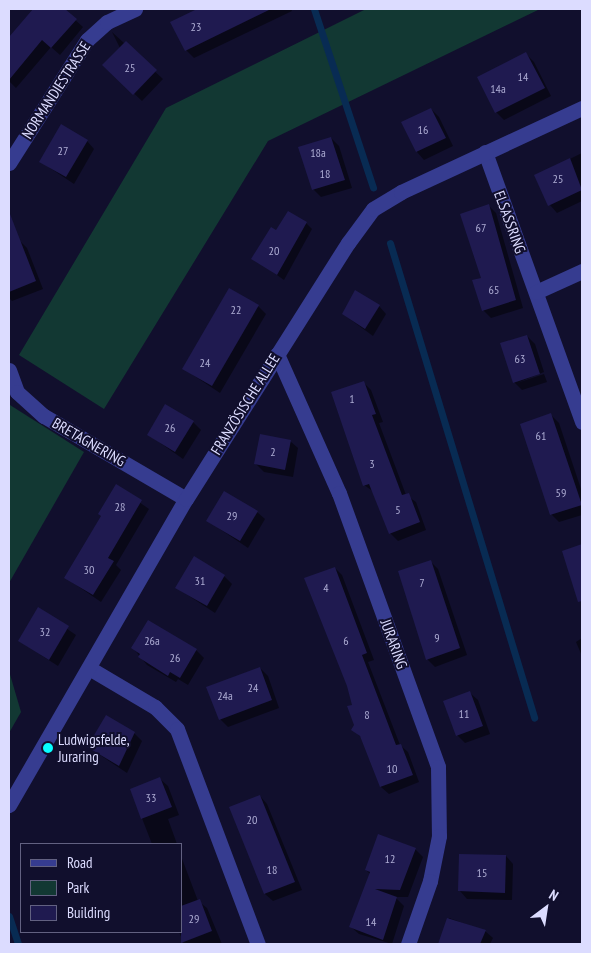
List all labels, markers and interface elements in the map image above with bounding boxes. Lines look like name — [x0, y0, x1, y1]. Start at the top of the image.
house number: 23 — [191, 20, 201, 34]
street label: NORMANDIESTRASSE — [18, 38, 94, 142]
house number: 25 — [125, 61, 135, 75]
house number: 14 — [518, 70, 528, 84]
house number: 14a — [490, 82, 506, 96]
house number: 16 — [418, 123, 428, 137]
house number: 27 — [58, 144, 68, 158]
house number: 18a — [310, 146, 326, 160]
house number: 18 — [320, 167, 330, 181]
house number: 25 — [553, 172, 563, 186]
street label: ELSASSRING — [490, 188, 530, 256]
house number: 67 — [476, 221, 486, 235]
house number: 20 — [269, 244, 279, 258]
house number: 65 — [489, 283, 499, 297]
house number: 22 — [231, 303, 241, 317]
street label: FRANZÖSISCHE ALLEE — [207, 350, 283, 458]
house number: 63 — [515, 352, 525, 366]
house number: 24 — [200, 356, 210, 370]
house number: 1 — [349, 392, 355, 406]
street label: BRETAGNERING — [49, 414, 129, 470]
house number: 26 — [165, 421, 175, 435]
house number: 61 — [536, 429, 546, 443]
house number: 2 — [270, 445, 276, 459]
house number: 3 — [369, 457, 375, 471]
house number: 59 — [556, 486, 566, 500]
house number: 28 — [115, 500, 125, 514]
house number: 5 — [395, 503, 401, 517]
house number: 29 — [227, 509, 237, 523]
house number: 30 — [84, 563, 94, 577]
house number: 31 — [195, 574, 205, 588]
house number: 7 — [419, 576, 425, 590]
house number: 4 — [323, 581, 329, 595]
street label: JURARING — [377, 617, 411, 671]
house number: 32 — [40, 625, 50, 639]
house number: 9 — [434, 631, 440, 645]
house number: 26a — [144, 634, 160, 648]
house number: 6 — [343, 634, 349, 648]
house number: 26 — [170, 651, 180, 665]
house number: 24 — [248, 681, 258, 695]
house number: 24a — [217, 689, 233, 703]
house number: 11 — [459, 707, 469, 721]
house number: 8 — [364, 708, 370, 722]
place label: Ludwigsfelde, Juraring — [58, 730, 130, 765]
marker: Ludwigsfelde, Juraring — [42, 742, 54, 754]
house number: 10 — [387, 762, 397, 776]
house number: 33 — [146, 791, 156, 805]
house number: 20 — [247, 813, 257, 827]
legend — [20, 843, 182, 933]
house number: 12 — [385, 852, 395, 866]
text: Road — [67, 853, 93, 872]
house number: 18 — [267, 863, 277, 877]
house number: 15 — [477, 866, 487, 880]
text: Park — [67, 878, 89, 897]
north arrow — [521, 883, 571, 933]
text: N — [546, 885, 562, 905]
text: Building — [67, 903, 110, 922]
house number: 29 — [189, 912, 199, 926]
house number: 14 — [366, 915, 376, 929]

